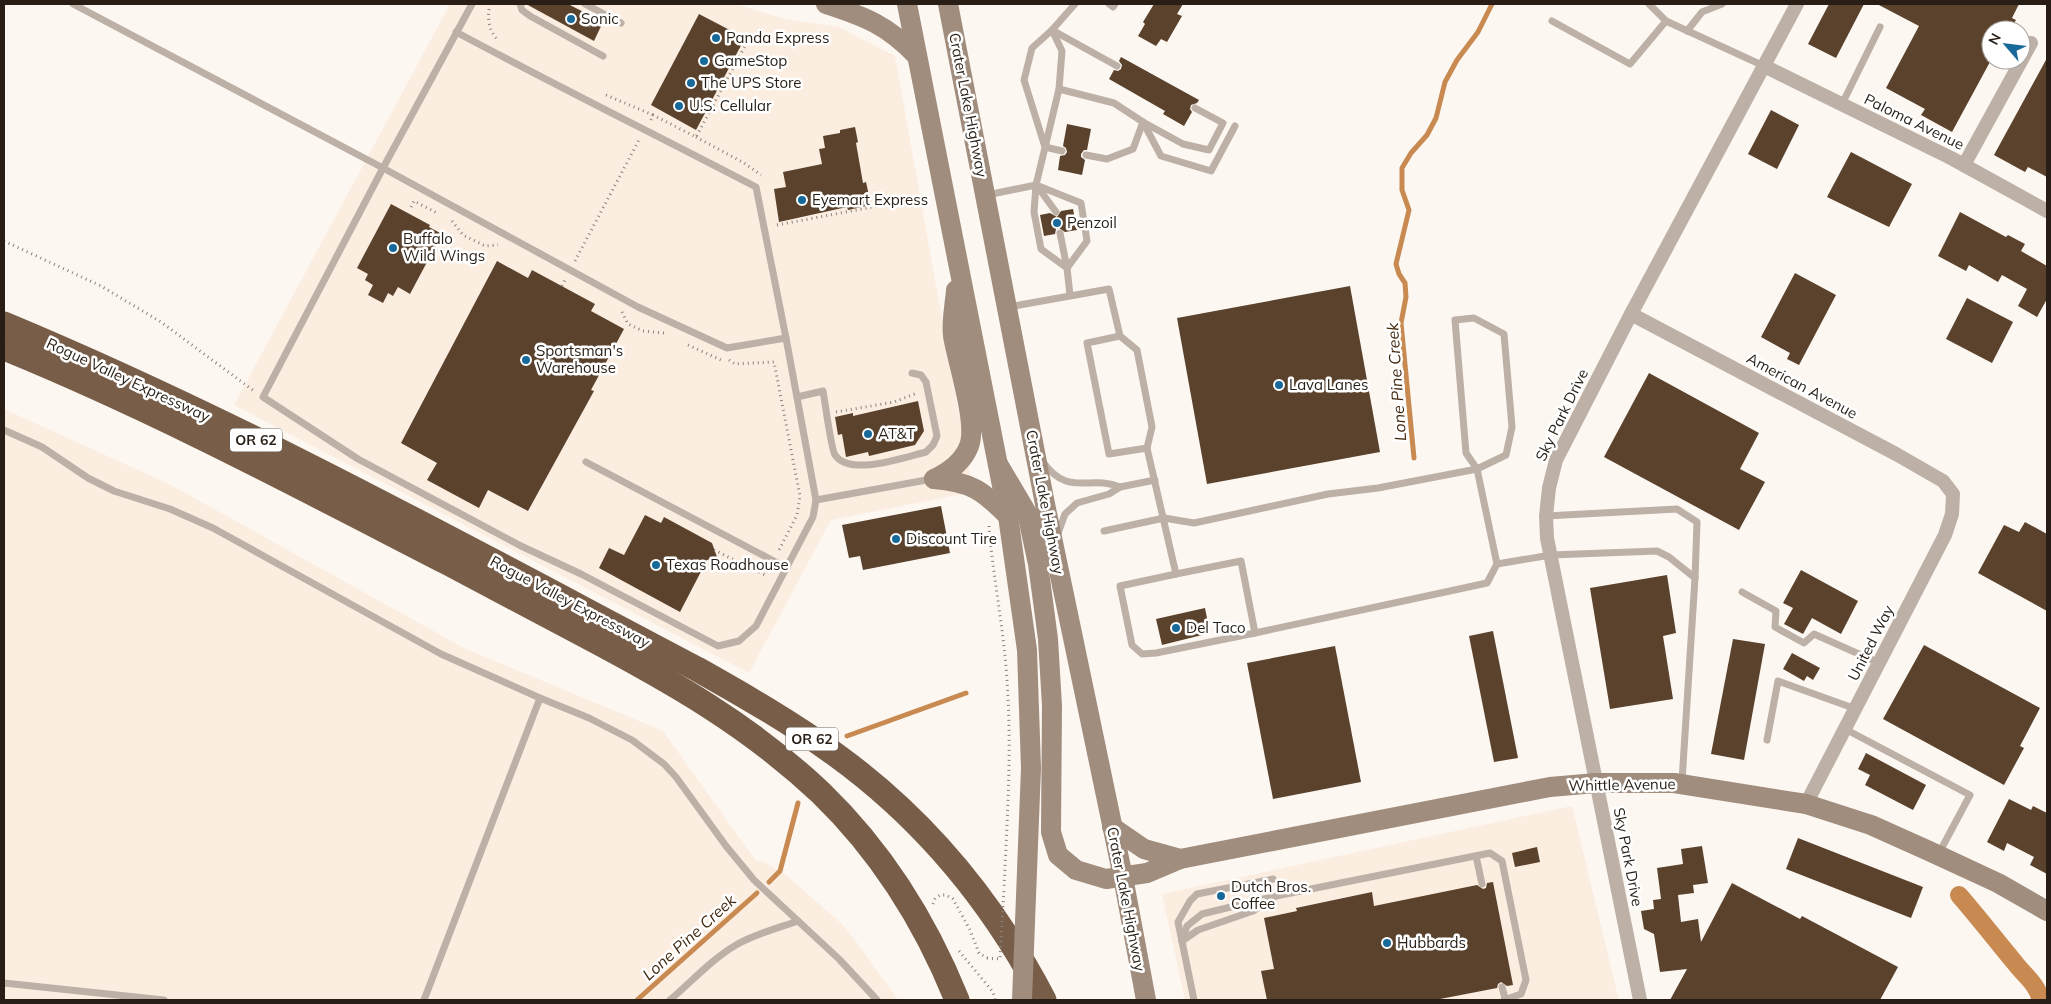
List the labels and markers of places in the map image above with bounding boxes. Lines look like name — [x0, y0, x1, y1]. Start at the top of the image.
place label: Sonic — [581, 9, 619, 28]
marker: Sonic — [565, 13, 577, 25]
place label: Panda Express — [726, 28, 829, 47]
marker: Panda Express — [710, 32, 722, 44]
place label: GameStop — [714, 51, 787, 70]
marker: GameStop — [698, 55, 710, 67]
place label: The UPS Store — [701, 73, 801, 92]
marker: The UPS Store — [685, 77, 697, 89]
place label: U.S. Cellular — [689, 96, 772, 115]
marker: U.S. Cellular — [673, 100, 685, 112]
place label: Eyemart Express — [812, 190, 928, 209]
marker: Eyemart Express — [796, 194, 808, 206]
place label: Penzoil — [1067, 213, 1117, 232]
marker: Penzoil — [1051, 217, 1063, 229]
place label: Buffalo Wild Wings — [403, 229, 485, 265]
marker: Buffalo Wild Wings — [387, 242, 399, 254]
place label: Sportsman's Warehouse — [536, 341, 623, 377]
marker: Sportsman's Warehouse — [520, 354, 532, 366]
place label: Lava Lanes — [1289, 375, 1368, 394]
marker: Lava Lanes — [1273, 379, 1285, 391]
place label: AT&T — [878, 424, 915, 443]
marker: AT&T — [862, 428, 874, 440]
place label: Discount Tire — [906, 529, 997, 548]
marker: Discount Tire — [890, 533, 902, 545]
place label: Texas Roadhouse — [666, 555, 789, 574]
marker: Texas Roadhouse — [650, 559, 662, 571]
place label: Del Taco — [1186, 618, 1246, 637]
marker: Del Taco — [1170, 622, 1182, 634]
place label: Dutch Bros. Coffee — [1231, 877, 1311, 913]
marker: Dutch Bros. Coffee — [1215, 890, 1227, 902]
place label: Hubbards — [1397, 933, 1466, 952]
marker: Hubbards — [1381, 937, 1393, 949]

